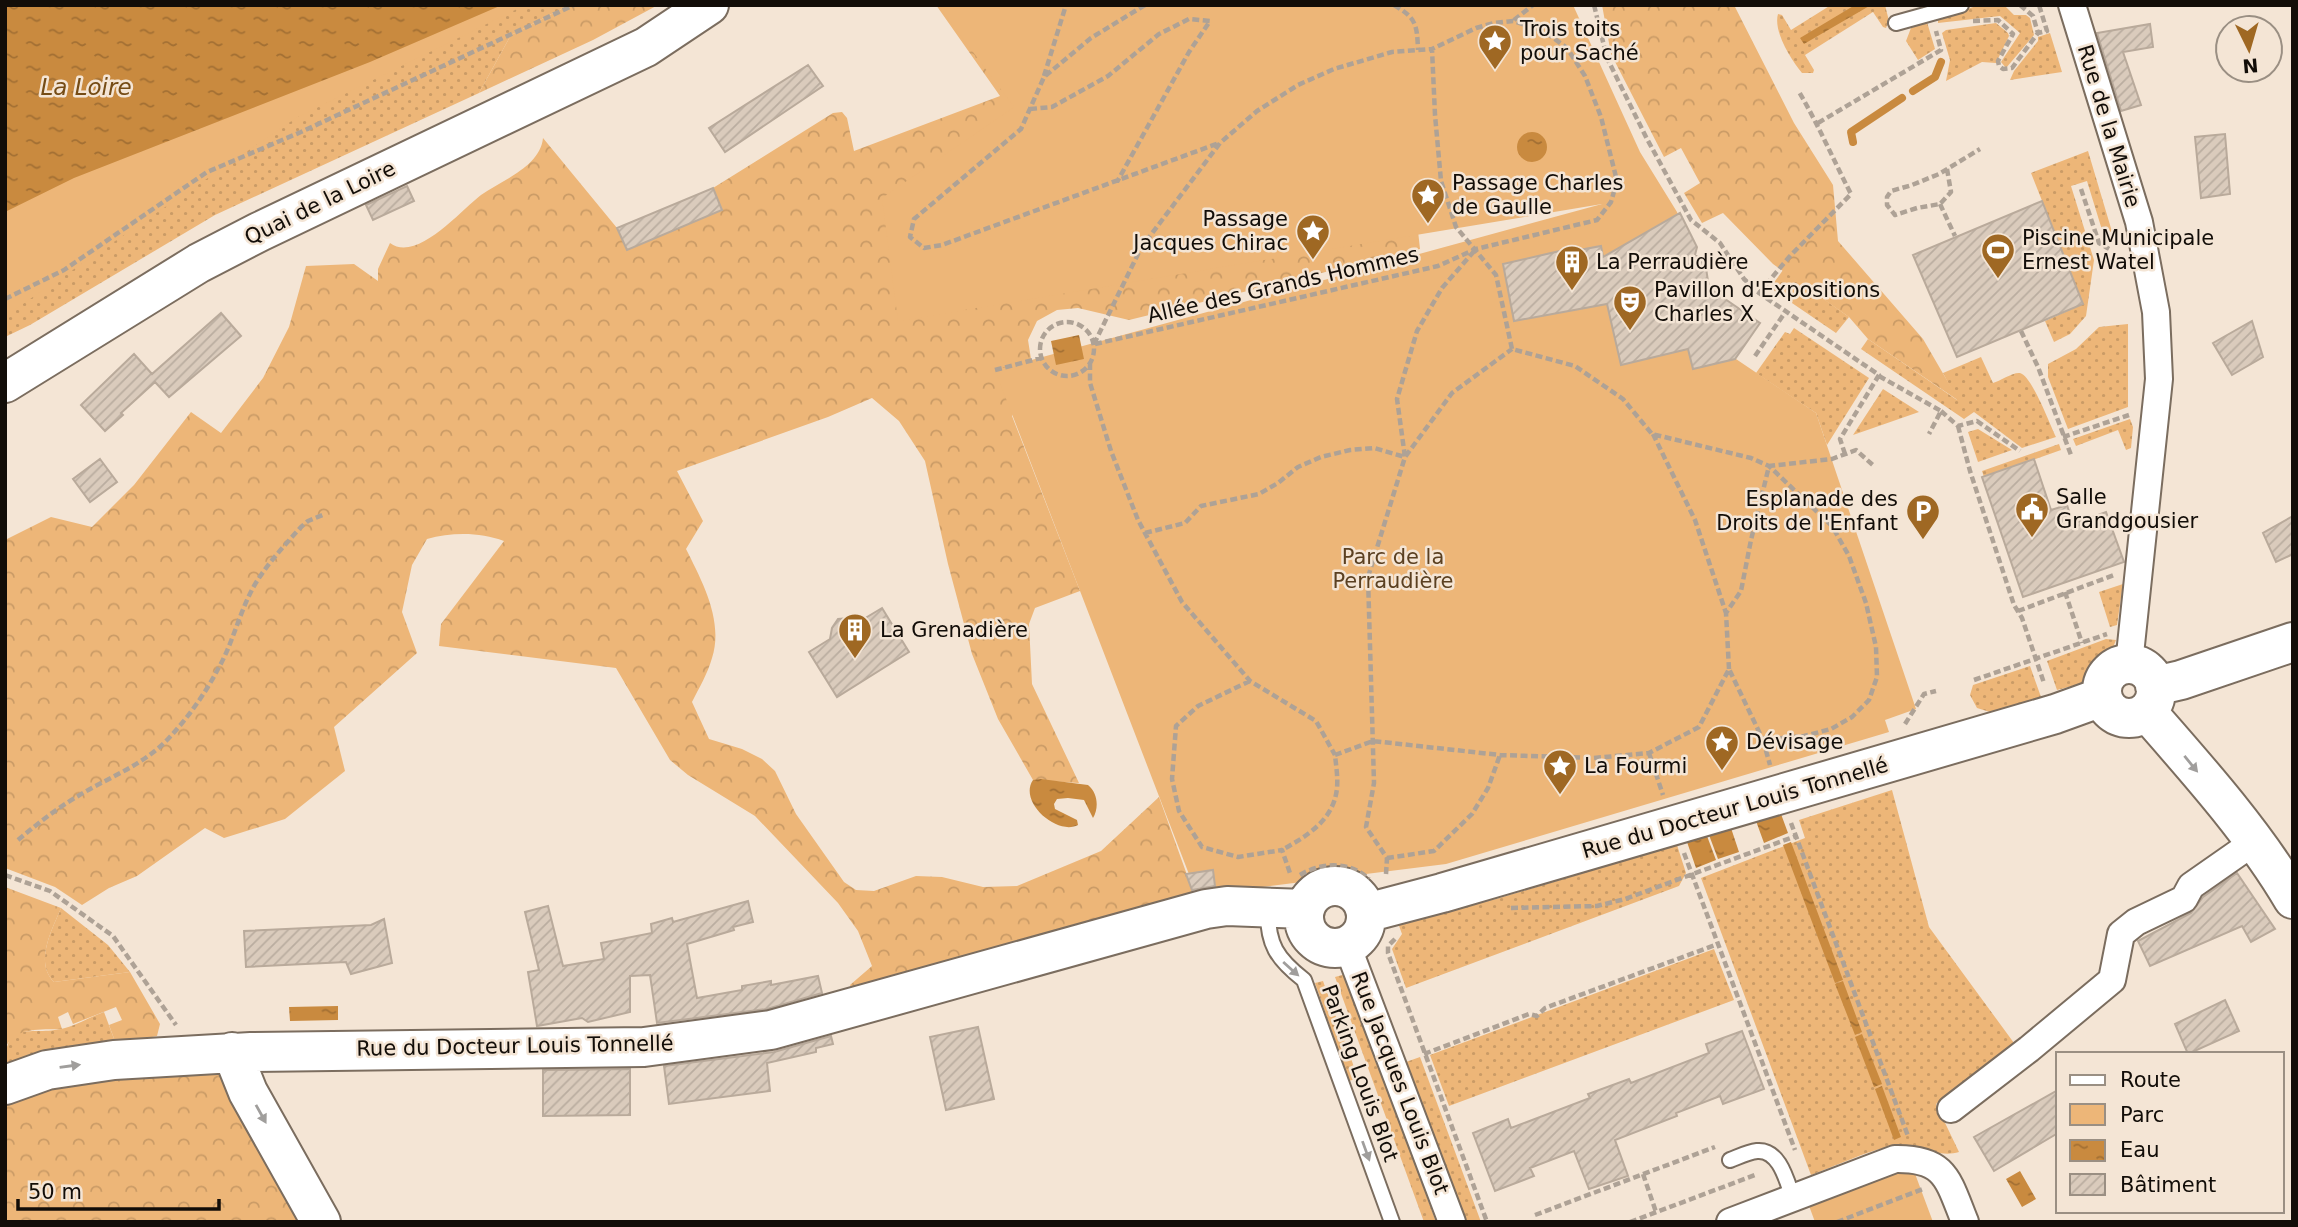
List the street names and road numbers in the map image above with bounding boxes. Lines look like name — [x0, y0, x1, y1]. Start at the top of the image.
street label: Rue de la Mairie — [2073, 42, 2145, 210]
street label: Quai de la Loire — [241, 156, 399, 250]
street label: Allée des Grands Hommes — [1145, 242, 1421, 328]
street label: Rue du Docteur Louis Tonnellé — [1579, 753, 1891, 863]
street label: Rue Jacques Louis Blot — [1346, 968, 1454, 1198]
street label: Parking Louis Blot — [1317, 981, 1403, 1165]
street label: Rue du Docteur Louis Tonnellé — [356, 1031, 674, 1061]

